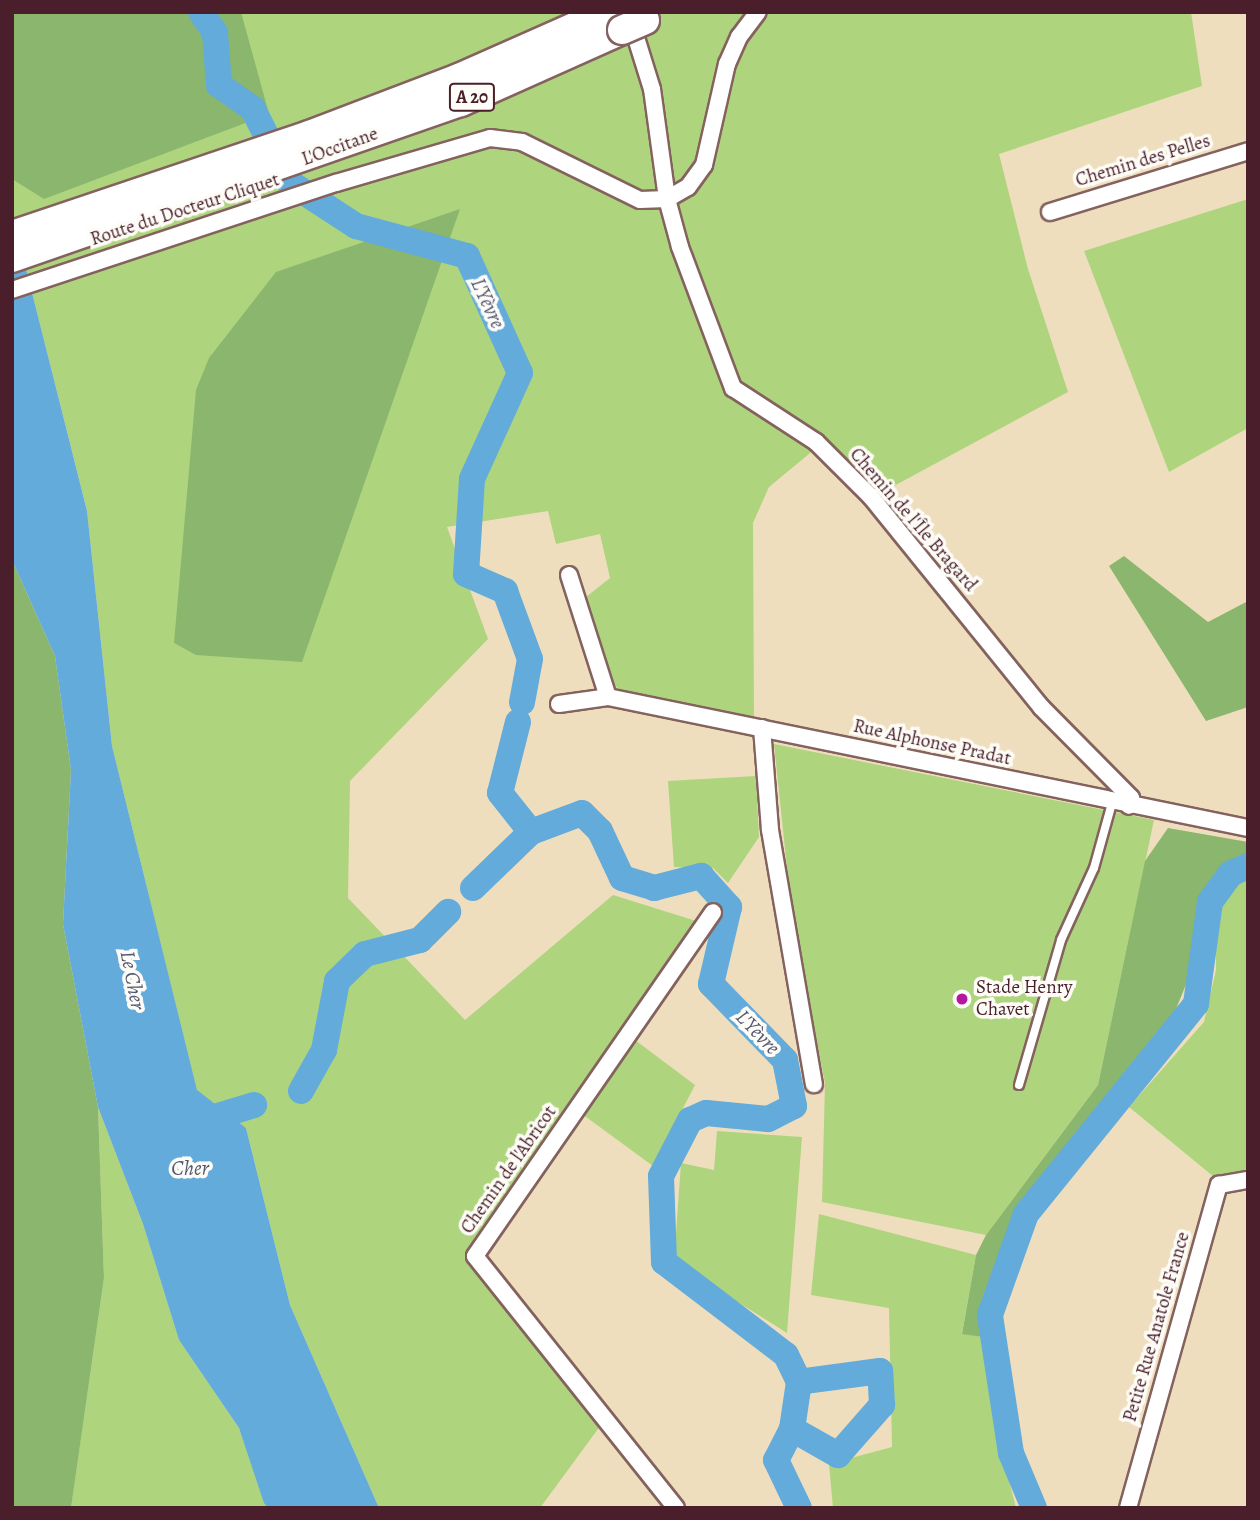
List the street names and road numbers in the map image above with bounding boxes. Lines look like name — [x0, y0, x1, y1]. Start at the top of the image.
road number: A 20 — [448, 82, 496, 112]
street label: L'Occitane — [299, 123, 381, 171]
street label: Chemin des Pelles — [1073, 130, 1213, 192]
street label: Route du Docteur Cliquet — [88, 169, 282, 251]
street label: Chemin de l'Île Bragard — [844, 444, 982, 596]
street label: Rue Alphonse Pradat — [851, 715, 1013, 771]
street label: Chemin de l'Abricot — [456, 1102, 562, 1238]
street label: Petite Rue Anatole France — [1119, 1229, 1195, 1425]

